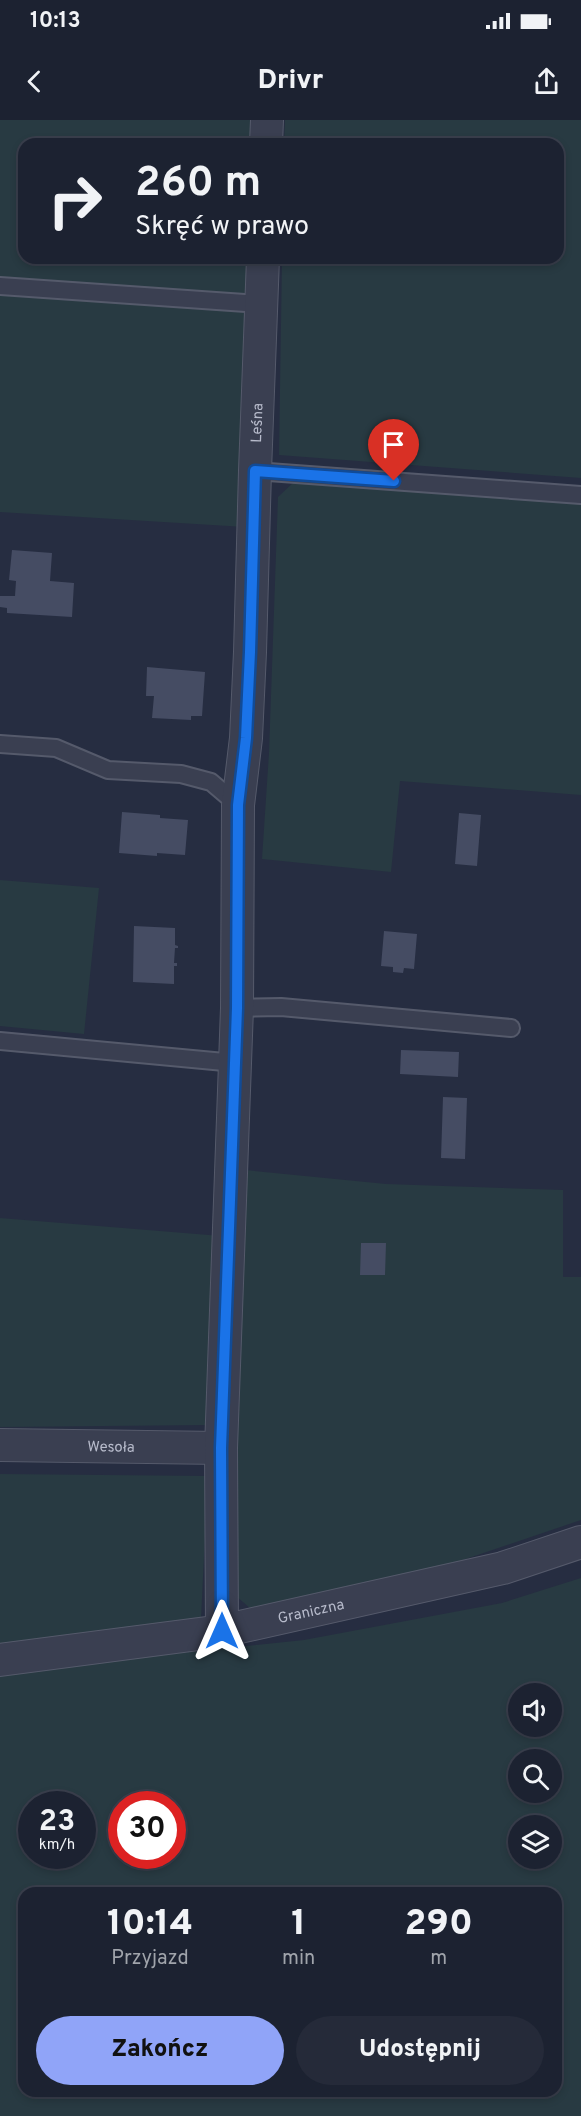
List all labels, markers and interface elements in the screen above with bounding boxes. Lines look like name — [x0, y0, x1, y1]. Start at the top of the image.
text: 10:13 — [30, 8, 81, 35]
text: Drivr — [258, 64, 323, 98]
icon: back — [18, 65, 51, 98]
icon: share — [530, 65, 563, 98]
text: 260 m — [135, 158, 261, 211]
icon: right — [36, 162, 114, 240]
text: Skręć w prawo — [135, 210, 309, 244]
street label: Leśna — [248, 403, 269, 443]
pin — [368, 419, 419, 481]
icon: arrive — [377, 428, 410, 461]
street label: Wesoła — [87, 1438, 135, 1458]
street label: Graniczna — [276, 1596, 346, 1629]
position arrow — [190, 1599, 254, 1663]
map controls — [508, 1683, 562, 1869]
button: sound — [508, 1683, 562, 1737]
button: search — [508, 1749, 562, 1803]
speed limit sign: 30 — [108, 1791, 186, 1869]
text: 23 — [39, 1804, 75, 1841]
button: layers — [508, 1815, 562, 1869]
text: km/h — [39, 1836, 75, 1855]
text: 10:14 — [107, 1902, 193, 1948]
text: 1 — [291, 1902, 306, 1948]
text: 290 — [404, 1902, 473, 1948]
text: Przyjazd — [111, 1946, 189, 1972]
text: min — [282, 1946, 315, 1972]
text: m — [430, 1946, 447, 1972]
button: Zakończ — [36, 2016, 284, 2085]
button: Udostępnij — [296, 2016, 544, 2085]

